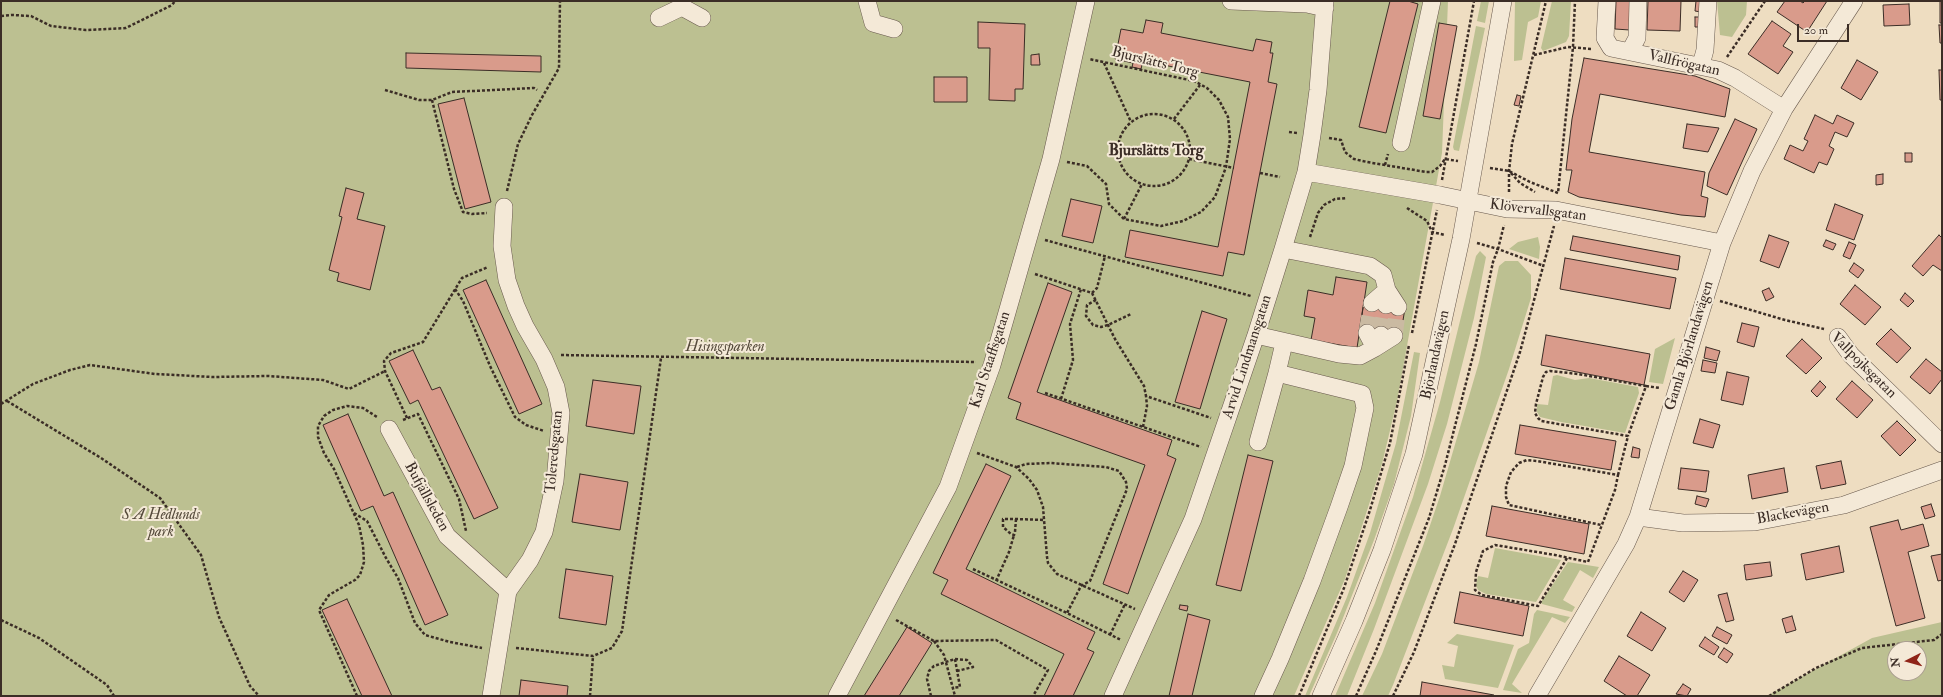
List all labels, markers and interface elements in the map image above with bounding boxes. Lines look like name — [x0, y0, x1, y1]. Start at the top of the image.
scale bar — [1799, 16, 1851, 42]
text: 20 m — [1804, 23, 1828, 38]
street label: Bjurslätts Torg — [1110, 43, 1200, 83]
street label: Vallfrögatan — [1646, 47, 1722, 81]
district label: Bjurslätts Torg — [1108, 142, 1204, 162]
street label: Klövervallsgatan — [1489, 196, 1587, 226]
street label: Gamla Björlandavägen — [1662, 279, 1718, 413]
street label: Arvid Lindmansgatan — [1219, 293, 1277, 421]
street label: Karl Staaffsgatan — [967, 309, 1015, 411]
street label: Björlandavägen — [1418, 309, 1454, 401]
street label: Vallpojksgatan — [1826, 329, 1900, 403]
park label: Hisingsparken — [685, 339, 765, 357]
street label: Toleredsgatan — [542, 410, 568, 494]
street label: Bufjällsleden — [400, 459, 452, 535]
street label: Blackevägen — [1755, 499, 1831, 529]
park label: S A Hedlunds park — [122, 507, 200, 542]
north arrow — [1887, 641, 1927, 681]
text: N — [1889, 657, 1903, 668]

